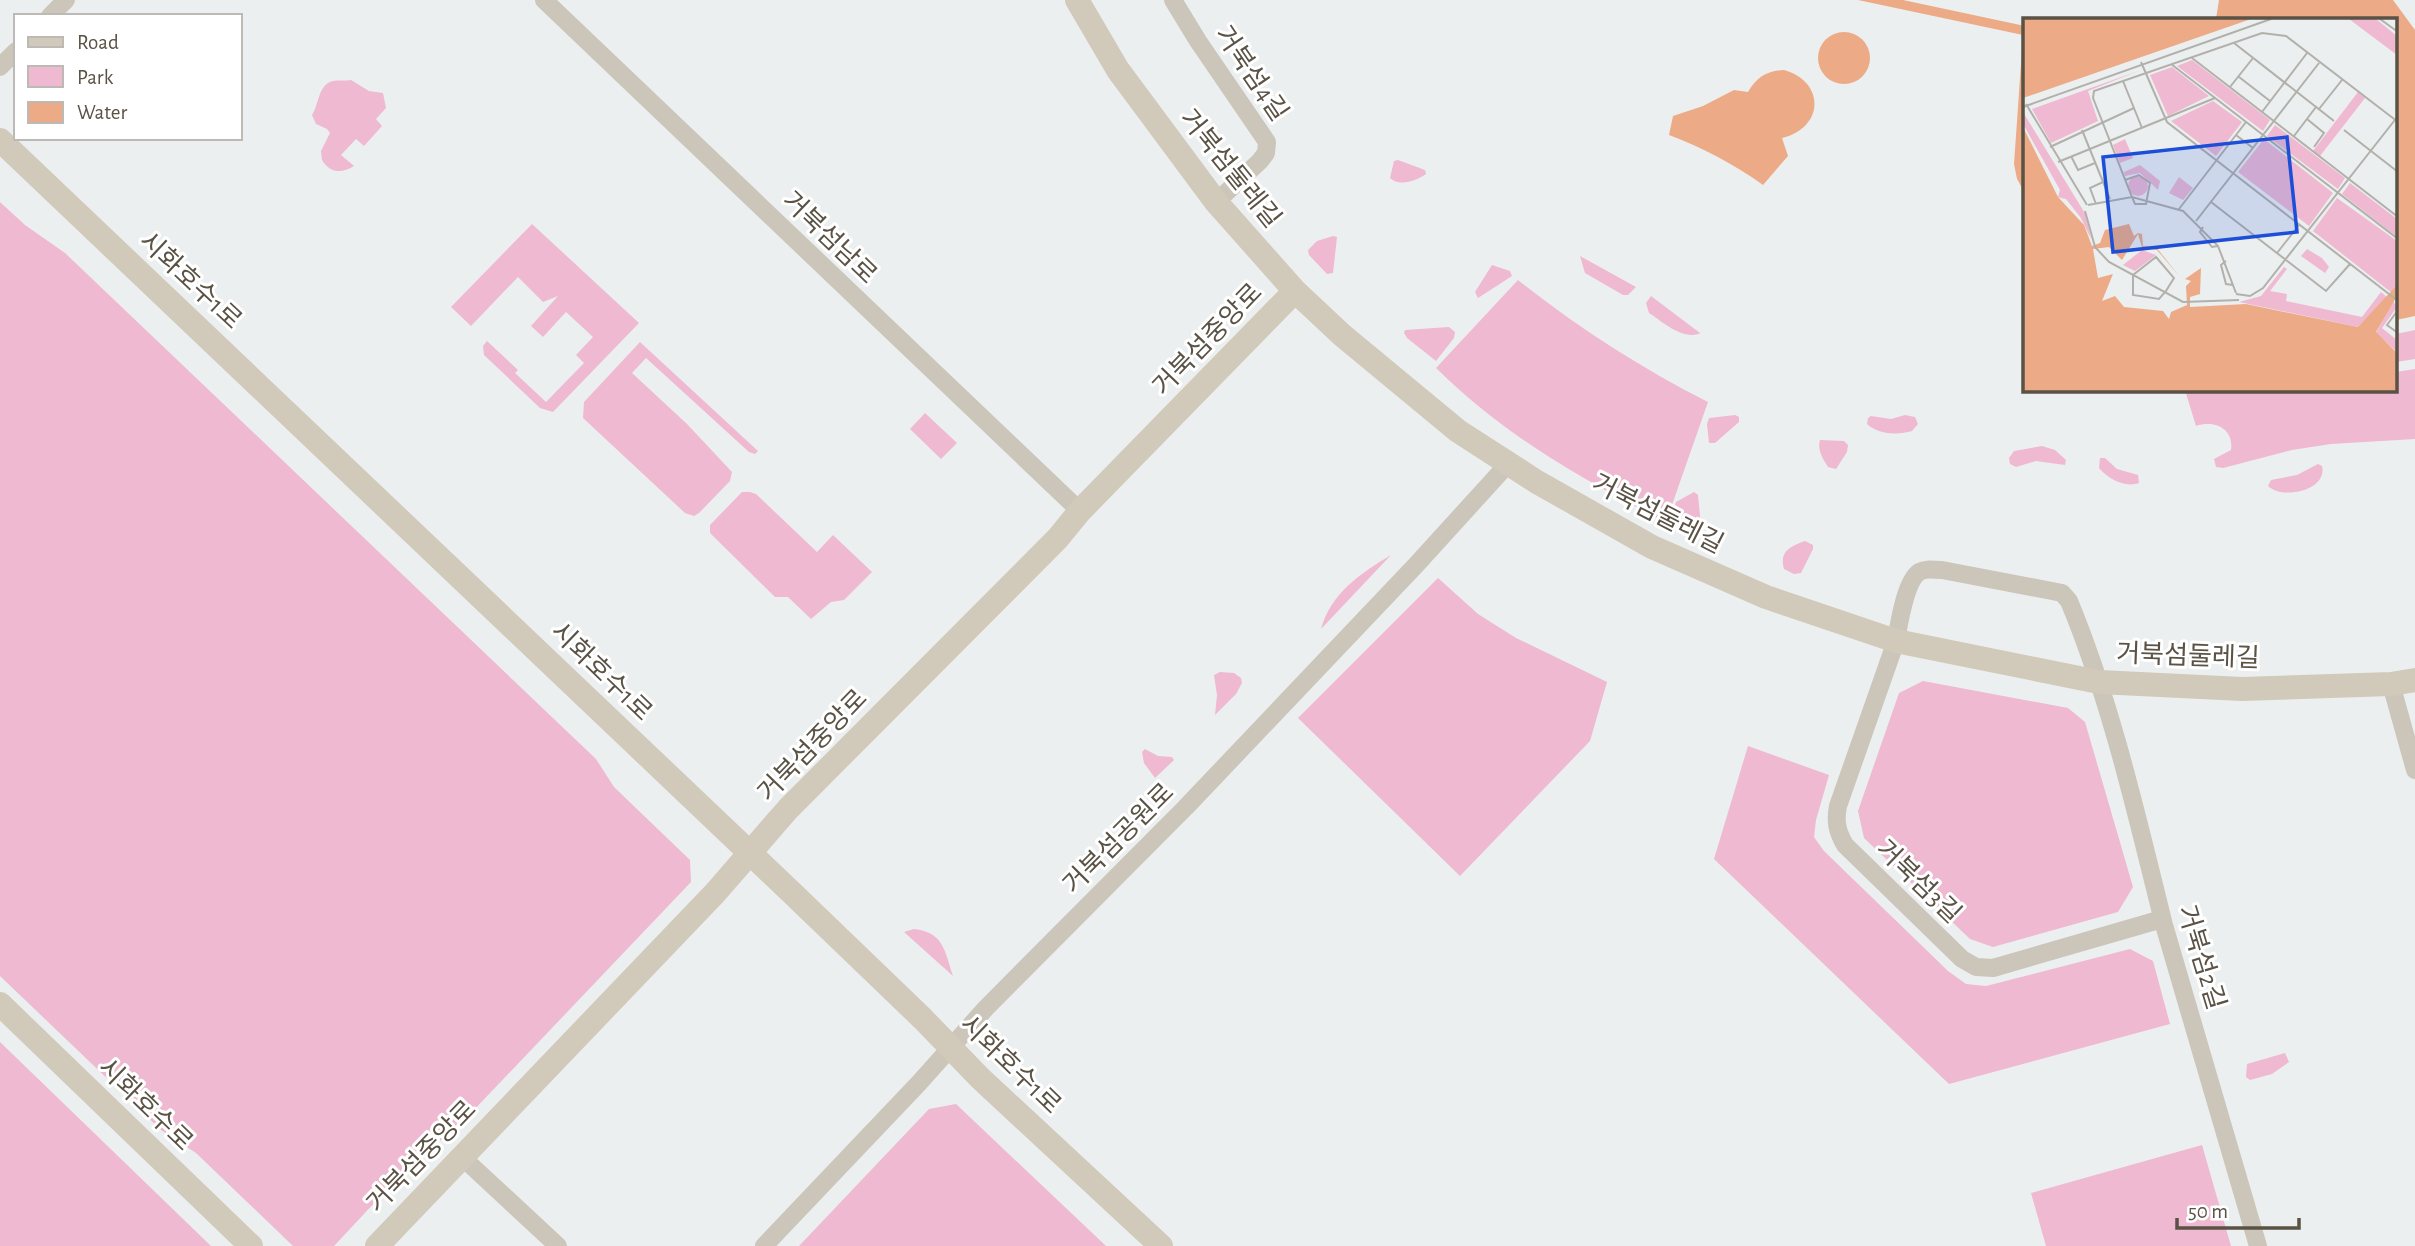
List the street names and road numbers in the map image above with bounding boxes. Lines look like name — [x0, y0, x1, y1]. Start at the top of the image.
street label: 거북섬4길 — [1210, 21, 1293, 126]
street label: 거북섬둘레길 — [1175, 104, 1286, 233]
street label: 거북섬남로 — [777, 186, 882, 289]
street label: 시화호수1로 — [134, 227, 247, 334]
street label: 거북섬중앙로 — [1148, 278, 1267, 400]
street label: 거북섬둘레길 — [1588, 469, 1728, 558]
street label: 시화호수1로 — [546, 617, 657, 726]
street label: 거북섬둘레길 — [2116, 640, 2260, 671]
street label: 거북섬중앙로 — [753, 684, 872, 806]
street label: 거북섬공원로 — [1058, 778, 1179, 899]
street label: 거북섬3길 — [1871, 835, 1966, 928]
street label: 거북섬2길 — [2173, 902, 2230, 1013]
street label: 시화호수1로 — [955, 1010, 1066, 1119]
street label: 시화호수로 — [93, 1053, 198, 1156]
street label: 거북섬중앙로 — [362, 1095, 481, 1217]

